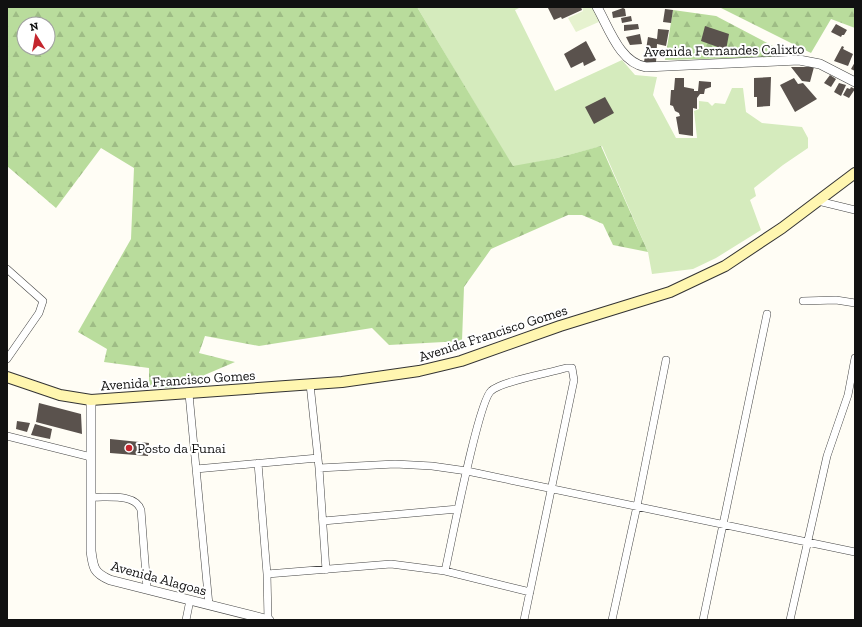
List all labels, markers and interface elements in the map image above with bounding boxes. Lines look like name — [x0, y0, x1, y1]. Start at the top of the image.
north arrow — [16, 16, 56, 56]
text: N — [29, 19, 40, 34]
street label: Avenida Fernandes Calixto — [643, 41, 805, 60]
street label: Avenida Francisco Gomes — [417, 301, 569, 365]
street label: Avenida Francisco Gomes — [100, 367, 256, 394]
place label: Posto da Funai — [137, 440, 226, 457]
marker: Posto da Funai — [124, 443, 134, 453]
street label: Avenida Alagoas — [109, 558, 209, 599]

